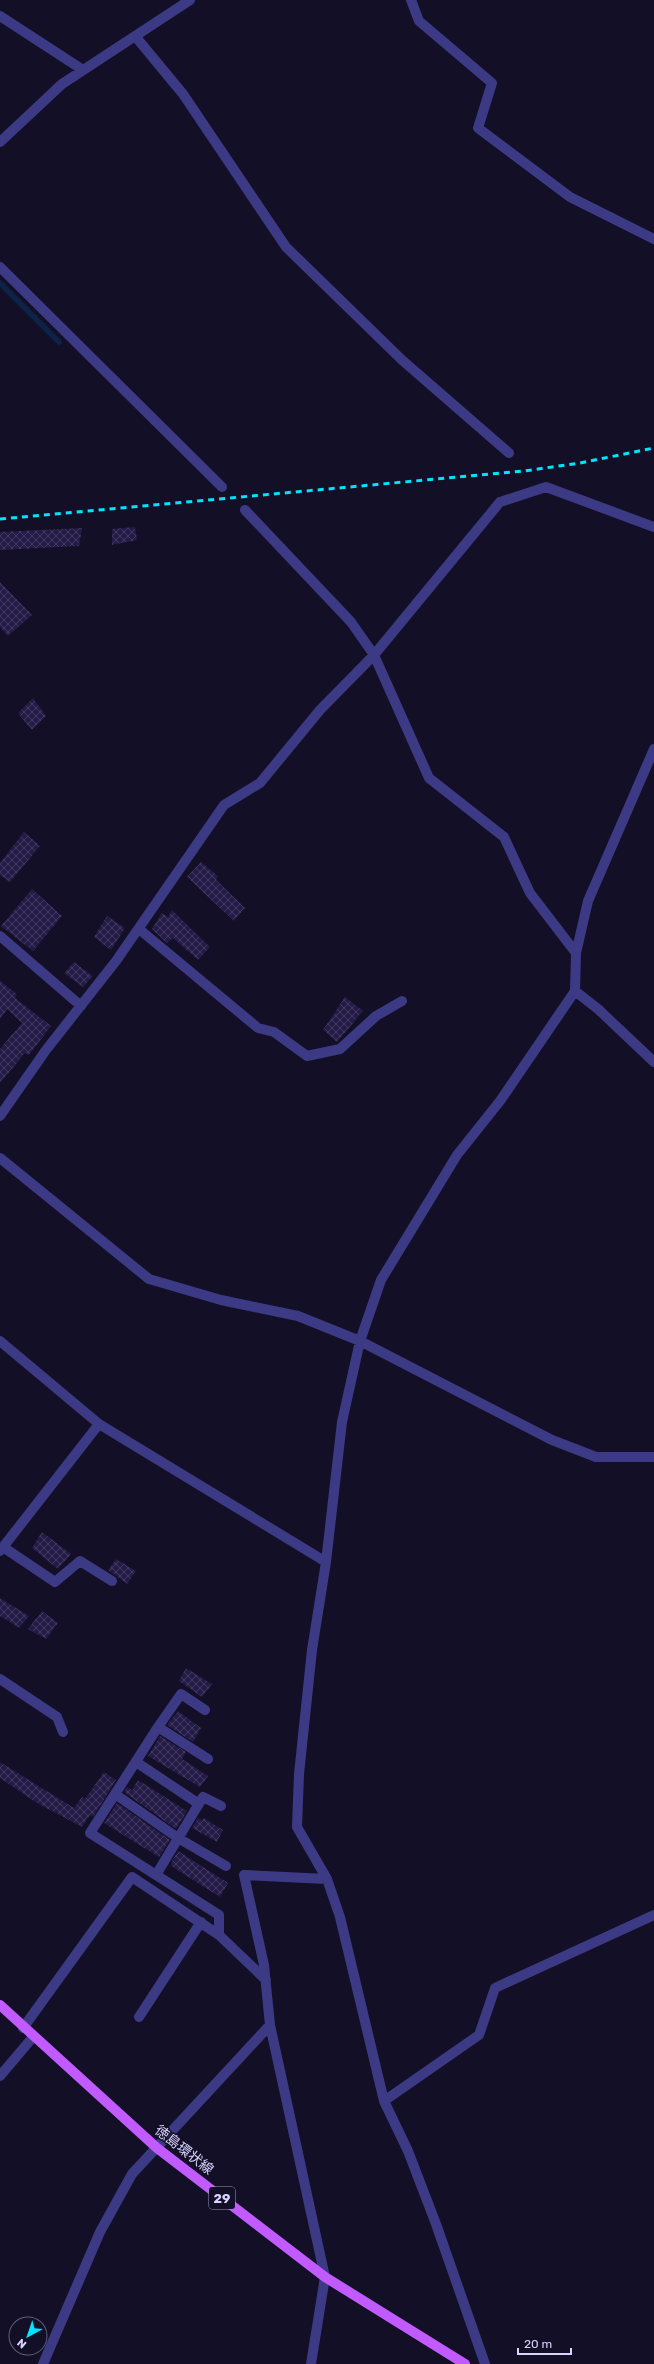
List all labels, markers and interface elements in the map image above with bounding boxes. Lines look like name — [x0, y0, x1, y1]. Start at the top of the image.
street label: 徳島環状線 — [151, 2122, 217, 2178]
road number: 29 — [209, 2187, 235, 2209]
north arrow — [8, 2316, 48, 2356]
scale bar — [518, 2330, 571, 2356]
text: N — [15, 2336, 29, 2351]
text: 20 m — [524, 2337, 552, 2351]

